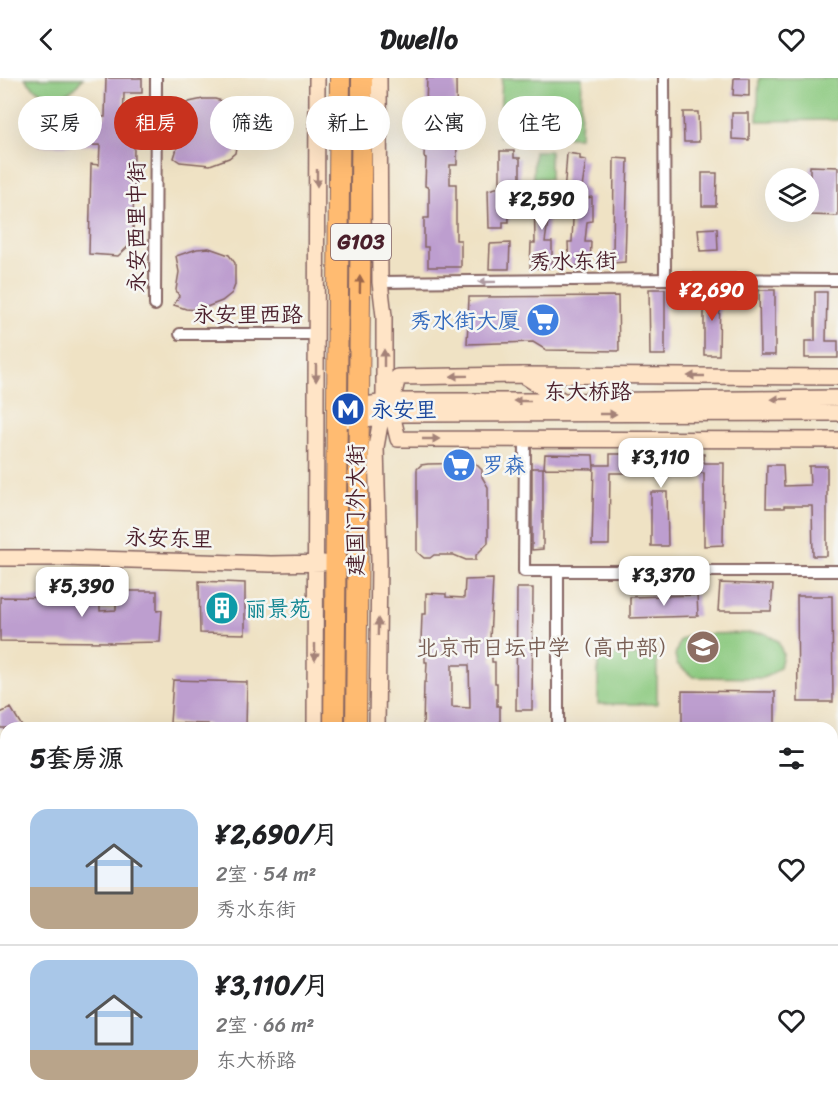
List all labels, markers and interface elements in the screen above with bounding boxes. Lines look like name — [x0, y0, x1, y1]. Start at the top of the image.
text: Dwello — [380, 15, 458, 63]
icon: back — [30, 23, 63, 56]
icon: heart — [775, 23, 808, 56]
chip: 买房 — [18, 96, 102, 150]
chip: 租房 — [114, 96, 198, 150]
chip: 筛选 — [210, 96, 294, 150]
chip: 新上 — [306, 96, 390, 150]
chip: 公寓 — [402, 96, 486, 150]
chip: 住宅 — [498, 96, 582, 150]
street label: 永安西里中街 — [117, 161, 156, 293]
map controls — [765, 168, 819, 222]
button: layers — [765, 168, 819, 222]
one-way arrow — [312, 169, 321, 188]
pin: ¥2,590 — [493, 180, 591, 231]
text: ¥2,590 — [509, 182, 575, 217]
road number: G103 — [331, 224, 391, 260]
street label: 秀水东街 — [529, 241, 617, 281]
pin: ¥2,690 — [663, 271, 761, 322]
text: ¥2,690 — [680, 273, 744, 308]
one-way arrow — [355, 275, 365, 294]
one-way arrow — [477, 277, 496, 286]
street label: 永安里西路 — [193, 295, 303, 334]
place label: 秀水街大厦 — [410, 301, 520, 340]
supermarket icon: 秀水街大厦 — [525, 302, 561, 338]
one-way arrow — [379, 348, 389, 367]
one-way arrow — [311, 364, 321, 383]
one-way arrow — [449, 371, 468, 381]
one-way arrow — [686, 371, 705, 381]
street label: 东大桥路 — [544, 372, 632, 411]
place label: 永安里 — [371, 390, 437, 429]
metro station icon: 永安里 — [330, 391, 366, 427]
one-way arrow — [770, 394, 789, 404]
one-way arrow — [512, 396, 531, 406]
one-way arrow — [598, 409, 617, 419]
one-way arrow — [422, 434, 441, 444]
pin: ¥3,110 — [612, 438, 710, 489]
text: ¥3,110 — [632, 440, 690, 475]
street label: 建国门外大街 — [336, 444, 375, 576]
place label: 罗森 — [482, 446, 526, 485]
supermarket icon: 罗森 — [441, 447, 477, 483]
street label: 永安东里 — [124, 517, 214, 559]
pin: ¥3,370 — [615, 556, 713, 607]
text: ¥3,370 — [633, 558, 695, 593]
pin: ¥5,390 — [33, 567, 131, 618]
text: ¥5,390 — [50, 569, 114, 604]
place label: 丽景苑 — [245, 589, 311, 628]
building icon: 丽景苑 — [204, 590, 240, 626]
one-way arrow — [373, 618, 383, 637]
place label: 北京市日坛中学（高中部） — [416, 628, 680, 667]
school or university icon: 北京市日坛中学（高中部） — [685, 629, 721, 665]
one-way arrow — [310, 643, 320, 662]
text: 5套房源 — [30, 735, 124, 781]
icon: filters — [775, 742, 808, 775]
text: ¥2,690/月 — [216, 811, 339, 857]
icon: home — [78, 833, 150, 905]
icon: heart — [775, 853, 808, 886]
text: 2室 · 54 m² — [216, 857, 316, 892]
text: 秀水东街 — [216, 892, 296, 927]
text: ¥3,110/月 — [216, 962, 329, 1008]
icon: home — [78, 984, 150, 1056]
icon: heart — [775, 1004, 808, 1037]
text: 2室 · 66 m² — [216, 1008, 314, 1043]
text: 东大桥路 — [216, 1043, 296, 1078]

